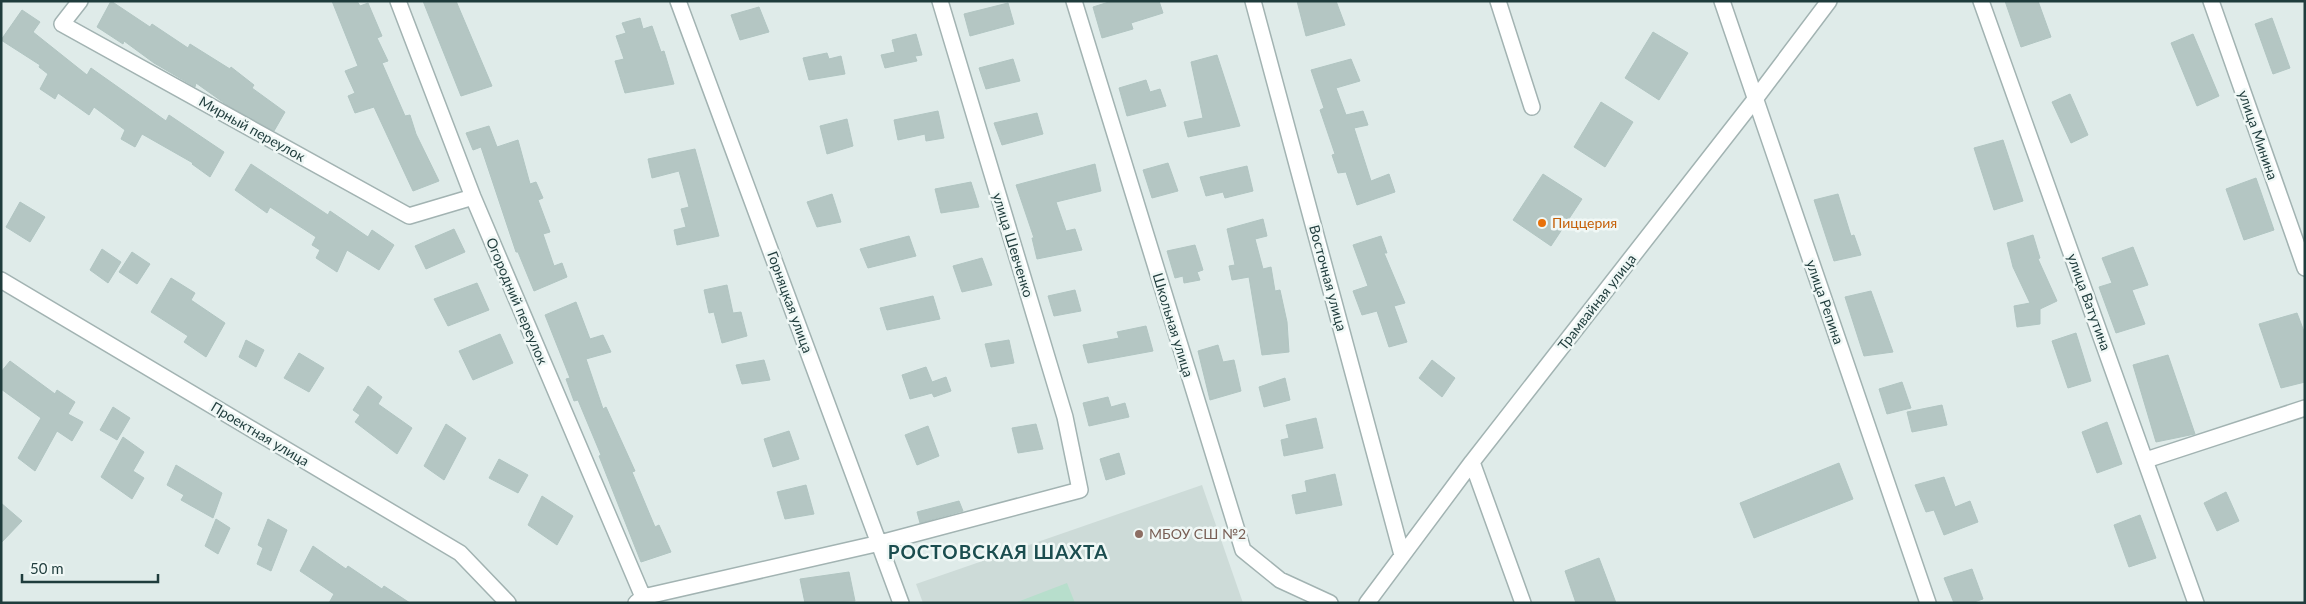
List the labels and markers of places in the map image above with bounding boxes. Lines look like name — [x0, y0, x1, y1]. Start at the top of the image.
place label: Пиццерия — [1552, 214, 1617, 231]
marker: Пиццерия — [1536, 217, 1548, 229]
place label: МБОУ СШ №2 — [1149, 525, 1246, 542]
marker: МБОУ СШ №2 — [1133, 528, 1145, 540]

